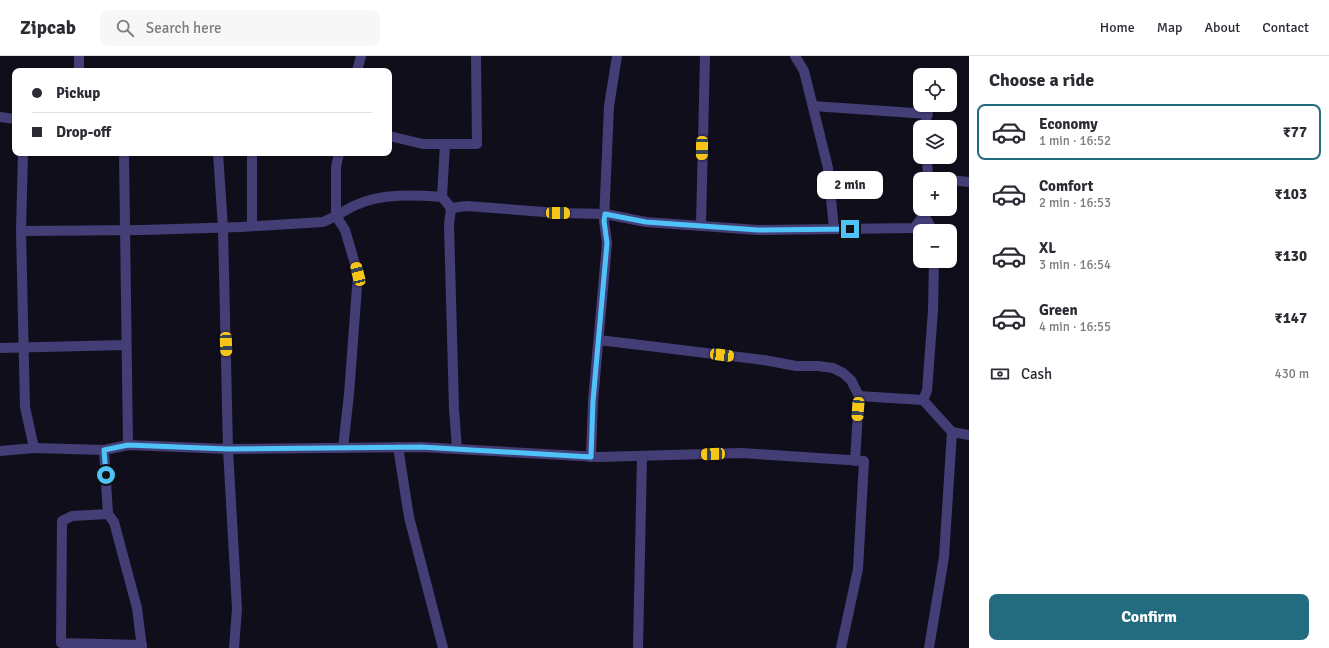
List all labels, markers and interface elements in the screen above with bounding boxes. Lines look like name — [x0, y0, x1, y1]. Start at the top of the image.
search box — [100, 10, 380, 46]
text: Zipcab — [20, 16, 76, 40]
icon: search — [114, 17, 136, 39]
text: Search here — [146, 19, 221, 37]
text: Home — [1100, 19, 1135, 36]
text: Map — [1157, 19, 1182, 36]
text: About — [1204, 19, 1240, 36]
text: Contact — [1262, 19, 1309, 36]
map controls — [913, 68, 957, 268]
button: locate — [913, 68, 957, 112]
text: Choose a ride — [989, 69, 1094, 91]
text: Pickup — [56, 84, 100, 102]
icon: car — [991, 114, 1027, 150]
text: Economy — [1039, 115, 1098, 133]
button: layers — [913, 120, 957, 164]
text: Drop-off — [56, 123, 111, 141]
text: ₹77 — [1283, 123, 1307, 141]
text: 1 min · 16:52 — [1039, 133, 1111, 149]
car — [696, 136, 708, 160]
callout: 2 min — [817, 171, 883, 199]
button: + — [913, 172, 957, 216]
icon: car — [991, 176, 1027, 212]
text: 2 min — [834, 177, 866, 193]
text: Comfort — [1039, 177, 1093, 195]
text: ₹103 — [1275, 185, 1307, 203]
text: 2 min · 16:53 — [1039, 195, 1111, 211]
car — [546, 207, 570, 219]
route end — [841, 220, 859, 238]
button: − — [913, 224, 957, 268]
icon: car — [991, 238, 1027, 274]
text: XL — [1039, 239, 1056, 257]
text: ₹130 — [1275, 247, 1307, 265]
text: 3 min · 16:54 — [1039, 257, 1111, 273]
car — [349, 261, 367, 287]
icon: car — [991, 300, 1027, 336]
text: Green — [1039, 301, 1078, 319]
text: ₹147 — [1275, 309, 1307, 327]
text: 4 min · 16:55 — [1039, 319, 1111, 335]
car — [220, 332, 232, 356]
car — [709, 348, 735, 362]
icon: cash — [989, 363, 1011, 385]
text: Cash — [1021, 365, 1052, 383]
text: 430 m — [1275, 366, 1309, 382]
car — [851, 397, 865, 421]
car — [701, 448, 725, 460]
route start — [97, 466, 115, 484]
button: Confirm — [989, 594, 1309, 640]

